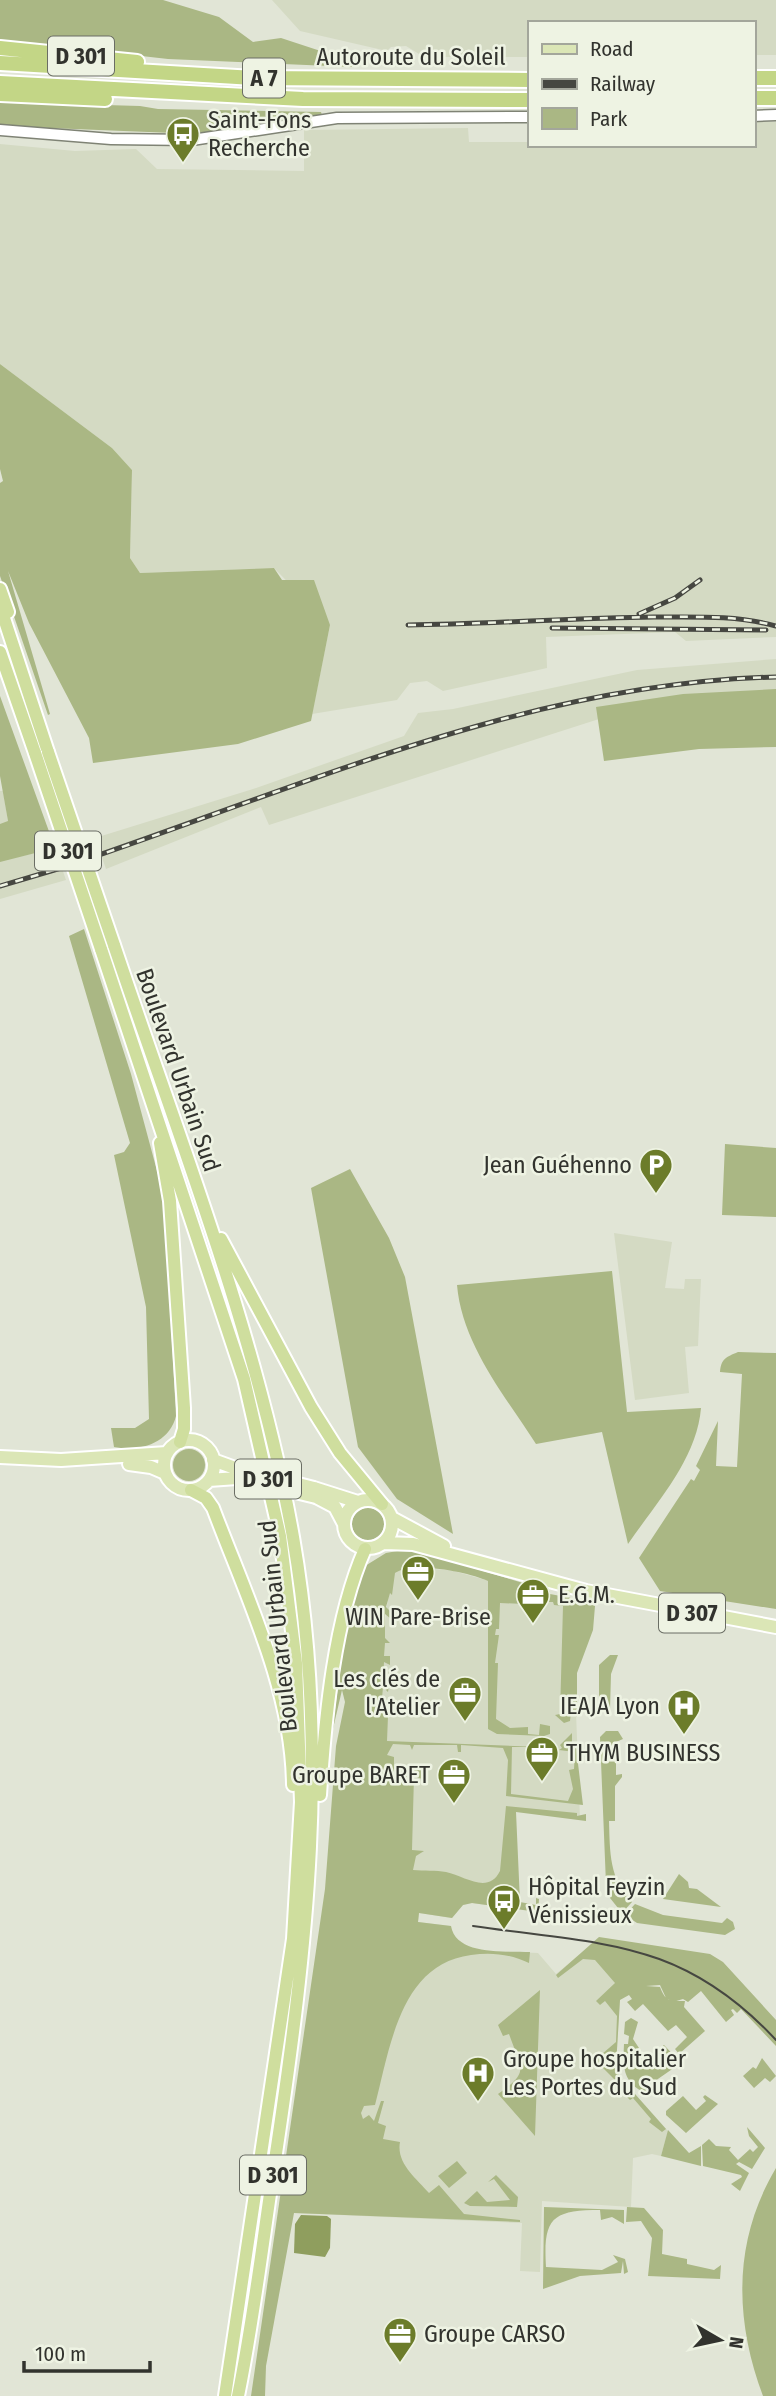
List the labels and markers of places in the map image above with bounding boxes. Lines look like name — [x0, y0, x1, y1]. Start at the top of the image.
place label: Saint-Fons Recherche — [208, 106, 311, 162]
bus stop icon: Saint-Fons Recherche — [164, 115, 202, 164]
parking icon: Jean Guéhenno — [637, 1146, 675, 1195]
place label: Jean Guéhenno — [483, 1151, 632, 1179]
office icon: WIN Pare-Brise — [399, 1553, 437, 1602]
office icon: E.G.M. — [514, 1576, 552, 1625]
place label: E.G.M. — [558, 1581, 615, 1609]
place label: WIN Pare-Brise — [345, 1603, 491, 1631]
place label: Les clés de l'Atelier — [333, 1665, 441, 1721]
office icon: Les clés de l'Atelier — [446, 1674, 484, 1723]
hospital icon: IEAJA Lyon — [665, 1687, 703, 1736]
place label: IEAJA Lyon — [560, 1692, 660, 1720]
office icon: THYM BUSINESS — [523, 1734, 561, 1783]
place label: THYM BUSINESS — [566, 1739, 720, 1767]
office icon: Groupe BARET — [435, 1756, 473, 1805]
place label: Groupe BARET — [292, 1761, 430, 1789]
place label: Hôpital Feyzin Vénissieux — [528, 1873, 665, 1929]
bus stop icon: Hôpital Feyzin Vénissieux — [485, 1882, 523, 1931]
place label: Groupe hospitalier Les Portes du Sud — [503, 2045, 687, 2101]
hospital icon: Groupe hospitalier Les Portes du Sud — [459, 2054, 497, 2103]
office icon: Groupe CARSO — [381, 2315, 419, 2364]
place label: Groupe CARSO — [424, 2320, 566, 2348]

